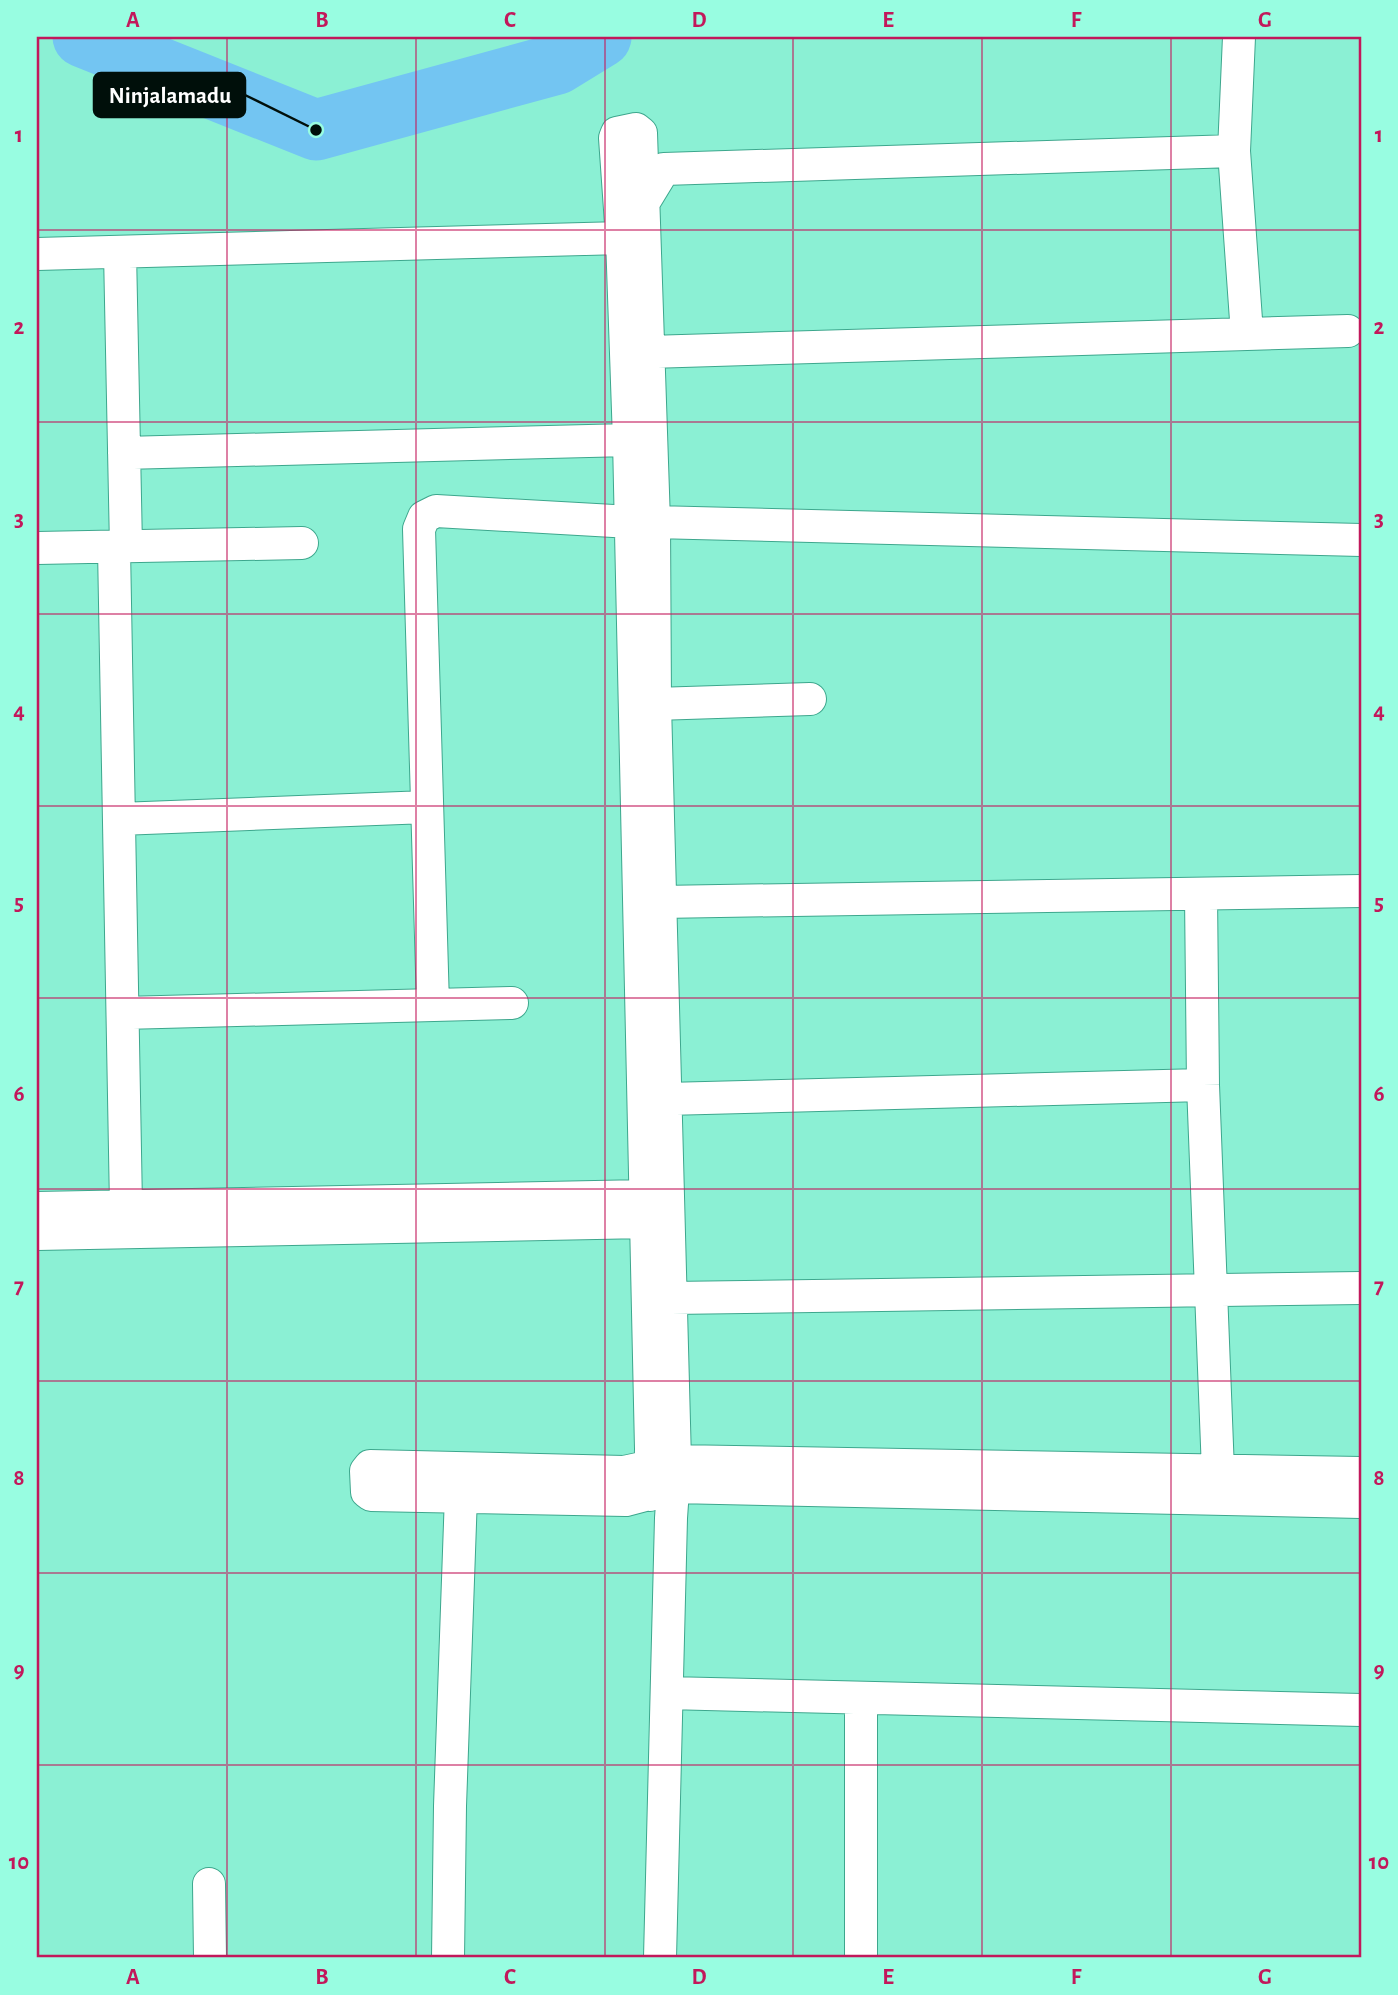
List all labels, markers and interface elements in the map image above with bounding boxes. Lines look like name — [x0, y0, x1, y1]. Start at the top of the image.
text: A — [126, 9, 140, 32]
text: B — [315, 9, 329, 32]
text: C — [504, 9, 516, 32]
text: D — [691, 9, 707, 32]
text: E — [882, 9, 894, 32]
text: F — [1071, 9, 1082, 32]
text: G — [1258, 9, 1272, 32]
callout: Ninjalamadu — [94, 73, 245, 117]
text: Ninjalamadu — [109, 85, 231, 108]
text: 1 — [15, 124, 23, 147]
text: 1 — [1375, 124, 1383, 147]
text: 2 — [14, 316, 25, 339]
text: 2 — [1374, 316, 1385, 339]
text: 3 — [14, 508, 24, 531]
text: 3 — [1374, 508, 1384, 531]
text: 4 — [13, 700, 25, 723]
text: 4 — [1373, 700, 1385, 723]
text: 5 — [14, 892, 24, 915]
text: 5 — [1374, 892, 1384, 915]
text: 6 — [13, 1083, 25, 1106]
text: 6 — [1373, 1083, 1385, 1106]
text: 7 — [14, 1275, 24, 1298]
text: 7 — [1374, 1275, 1384, 1298]
text: 8 — [13, 1467, 25, 1490]
text: 8 — [1373, 1467, 1385, 1490]
text: 9 — [13, 1659, 25, 1682]
text: 9 — [1373, 1659, 1385, 1682]
text: 10 — [9, 1851, 29, 1874]
text: 10 — [1369, 1851, 1389, 1874]
text: A — [126, 1966, 140, 1989]
text: B — [315, 1966, 329, 1989]
text: C — [504, 1966, 516, 1989]
text: D — [691, 1966, 707, 1989]
text: E — [882, 1966, 894, 1989]
text: F — [1071, 1966, 1082, 1989]
text: G — [1258, 1966, 1272, 1989]

